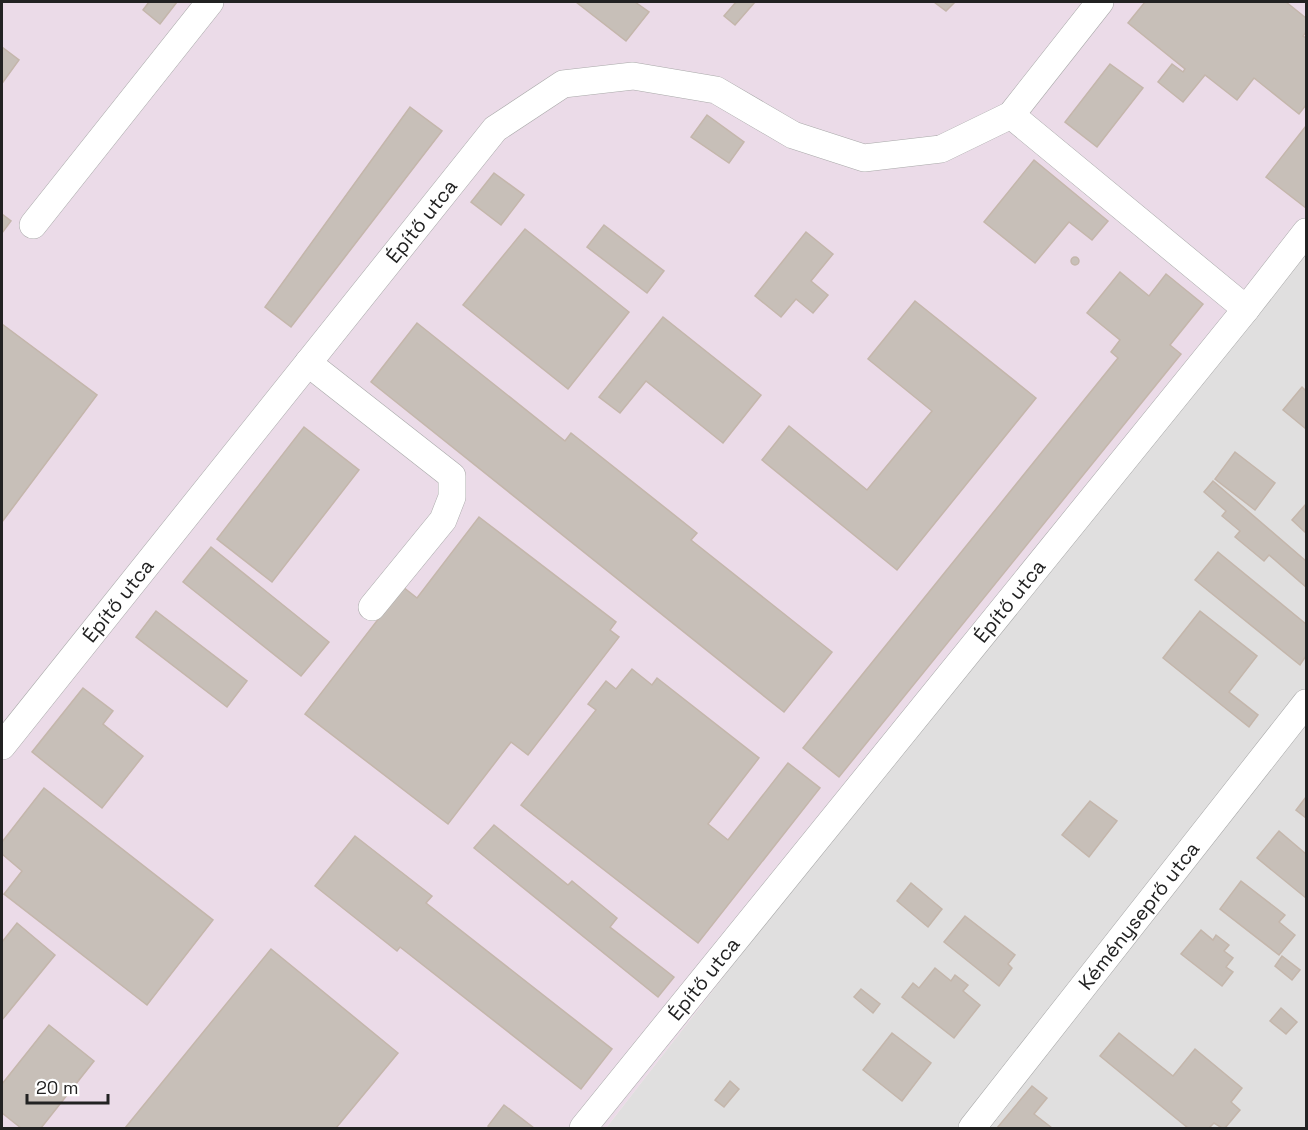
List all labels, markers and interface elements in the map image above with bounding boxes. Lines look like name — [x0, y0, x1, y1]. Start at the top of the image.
street label: Építő utca — [380, 174, 463, 268]
street label: Építő utca — [77, 554, 159, 648]
street label: Építő utca — [968, 554, 1051, 648]
street label: Kéményseprő utca — [1073, 836, 1205, 995]
street label: Építő utca — [662, 932, 745, 1026]
scale bar — [27, 1067, 108, 1105]
text: 20 m — [36, 1076, 79, 1099]

